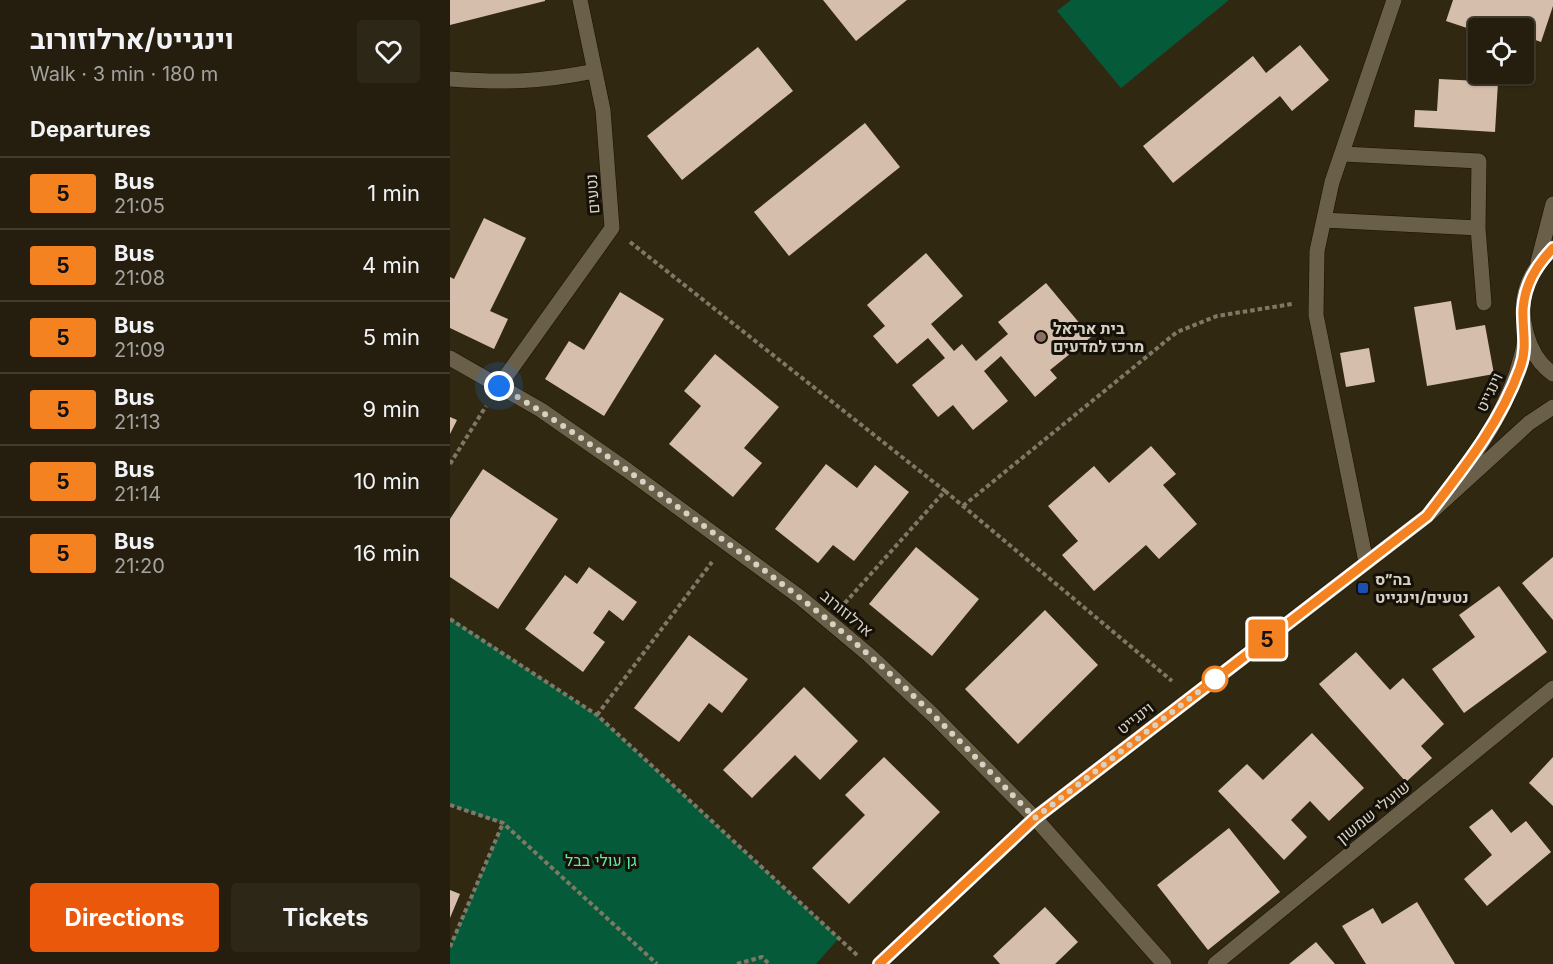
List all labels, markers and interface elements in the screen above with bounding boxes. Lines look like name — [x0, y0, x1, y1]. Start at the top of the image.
map controls — [1468, 18, 1534, 84]
button: locate — [1468, 18, 1534, 84]
button: heart — [357, 20, 420, 83]
text: וינגייט/ארלוזורוב — [30, 22, 234, 56]
text: Walk · 3 min · 180 m — [30, 62, 218, 86]
text: Departures — [30, 116, 151, 142]
text: Bus — [114, 168, 155, 194]
street label: נטעים — [581, 173, 603, 215]
text: 1 min — [367, 180, 420, 206]
text: 5 — [56, 181, 70, 206]
text: 21:05 — [114, 194, 165, 218]
text: Bus — [114, 240, 155, 266]
text: 4 min — [362, 252, 420, 278]
text: 5 — [56, 253, 70, 278]
text: 21:08 — [114, 266, 165, 290]
text: Bus — [114, 312, 155, 338]
place label: בית אריאל מרכז למדעים — [1053, 318, 1144, 356]
text: 5 min — [363, 324, 420, 350]
text: 5 — [56, 325, 70, 350]
marker: בית אריאל מרכז למדעים — [1034, 330, 1048, 344]
text: 21:09 — [114, 338, 165, 362]
street label: וינגייט — [1471, 369, 1507, 415]
your location — [484, 371, 514, 401]
text: Bus — [114, 384, 155, 410]
text: 9 min — [363, 396, 420, 422]
text: 5 — [56, 397, 70, 422]
text: 21:13 — [114, 410, 161, 434]
text: Bus — [114, 456, 155, 482]
text: 10 min — [353, 468, 420, 494]
text: 5 — [56, 469, 70, 494]
text: 21:14 — [114, 482, 161, 506]
text: Bus — [114, 528, 155, 554]
text: 16 min — [354, 540, 420, 566]
text: 5 — [56, 541, 70, 566]
text: 21:20 — [114, 554, 165, 578]
place label: בה״ס נטעים/וינגייט — [1375, 569, 1469, 607]
marker: בה״ס נטעים/וינגייט — [1356, 581, 1370, 595]
street label: ארלוזורוב — [817, 585, 877, 641]
line badge: 5 — [1248, 620, 1286, 658]
text: 5 — [1260, 627, 1274, 652]
unlabelled marker — [1202, 666, 1228, 692]
street label: וינגייט — [1113, 697, 1157, 739]
street label: שועלי שמשון — [1332, 776, 1414, 848]
park label: גן עולי בבל — [565, 850, 637, 870]
button: Directions — [30, 883, 219, 952]
button: Tickets — [231, 883, 420, 952]

